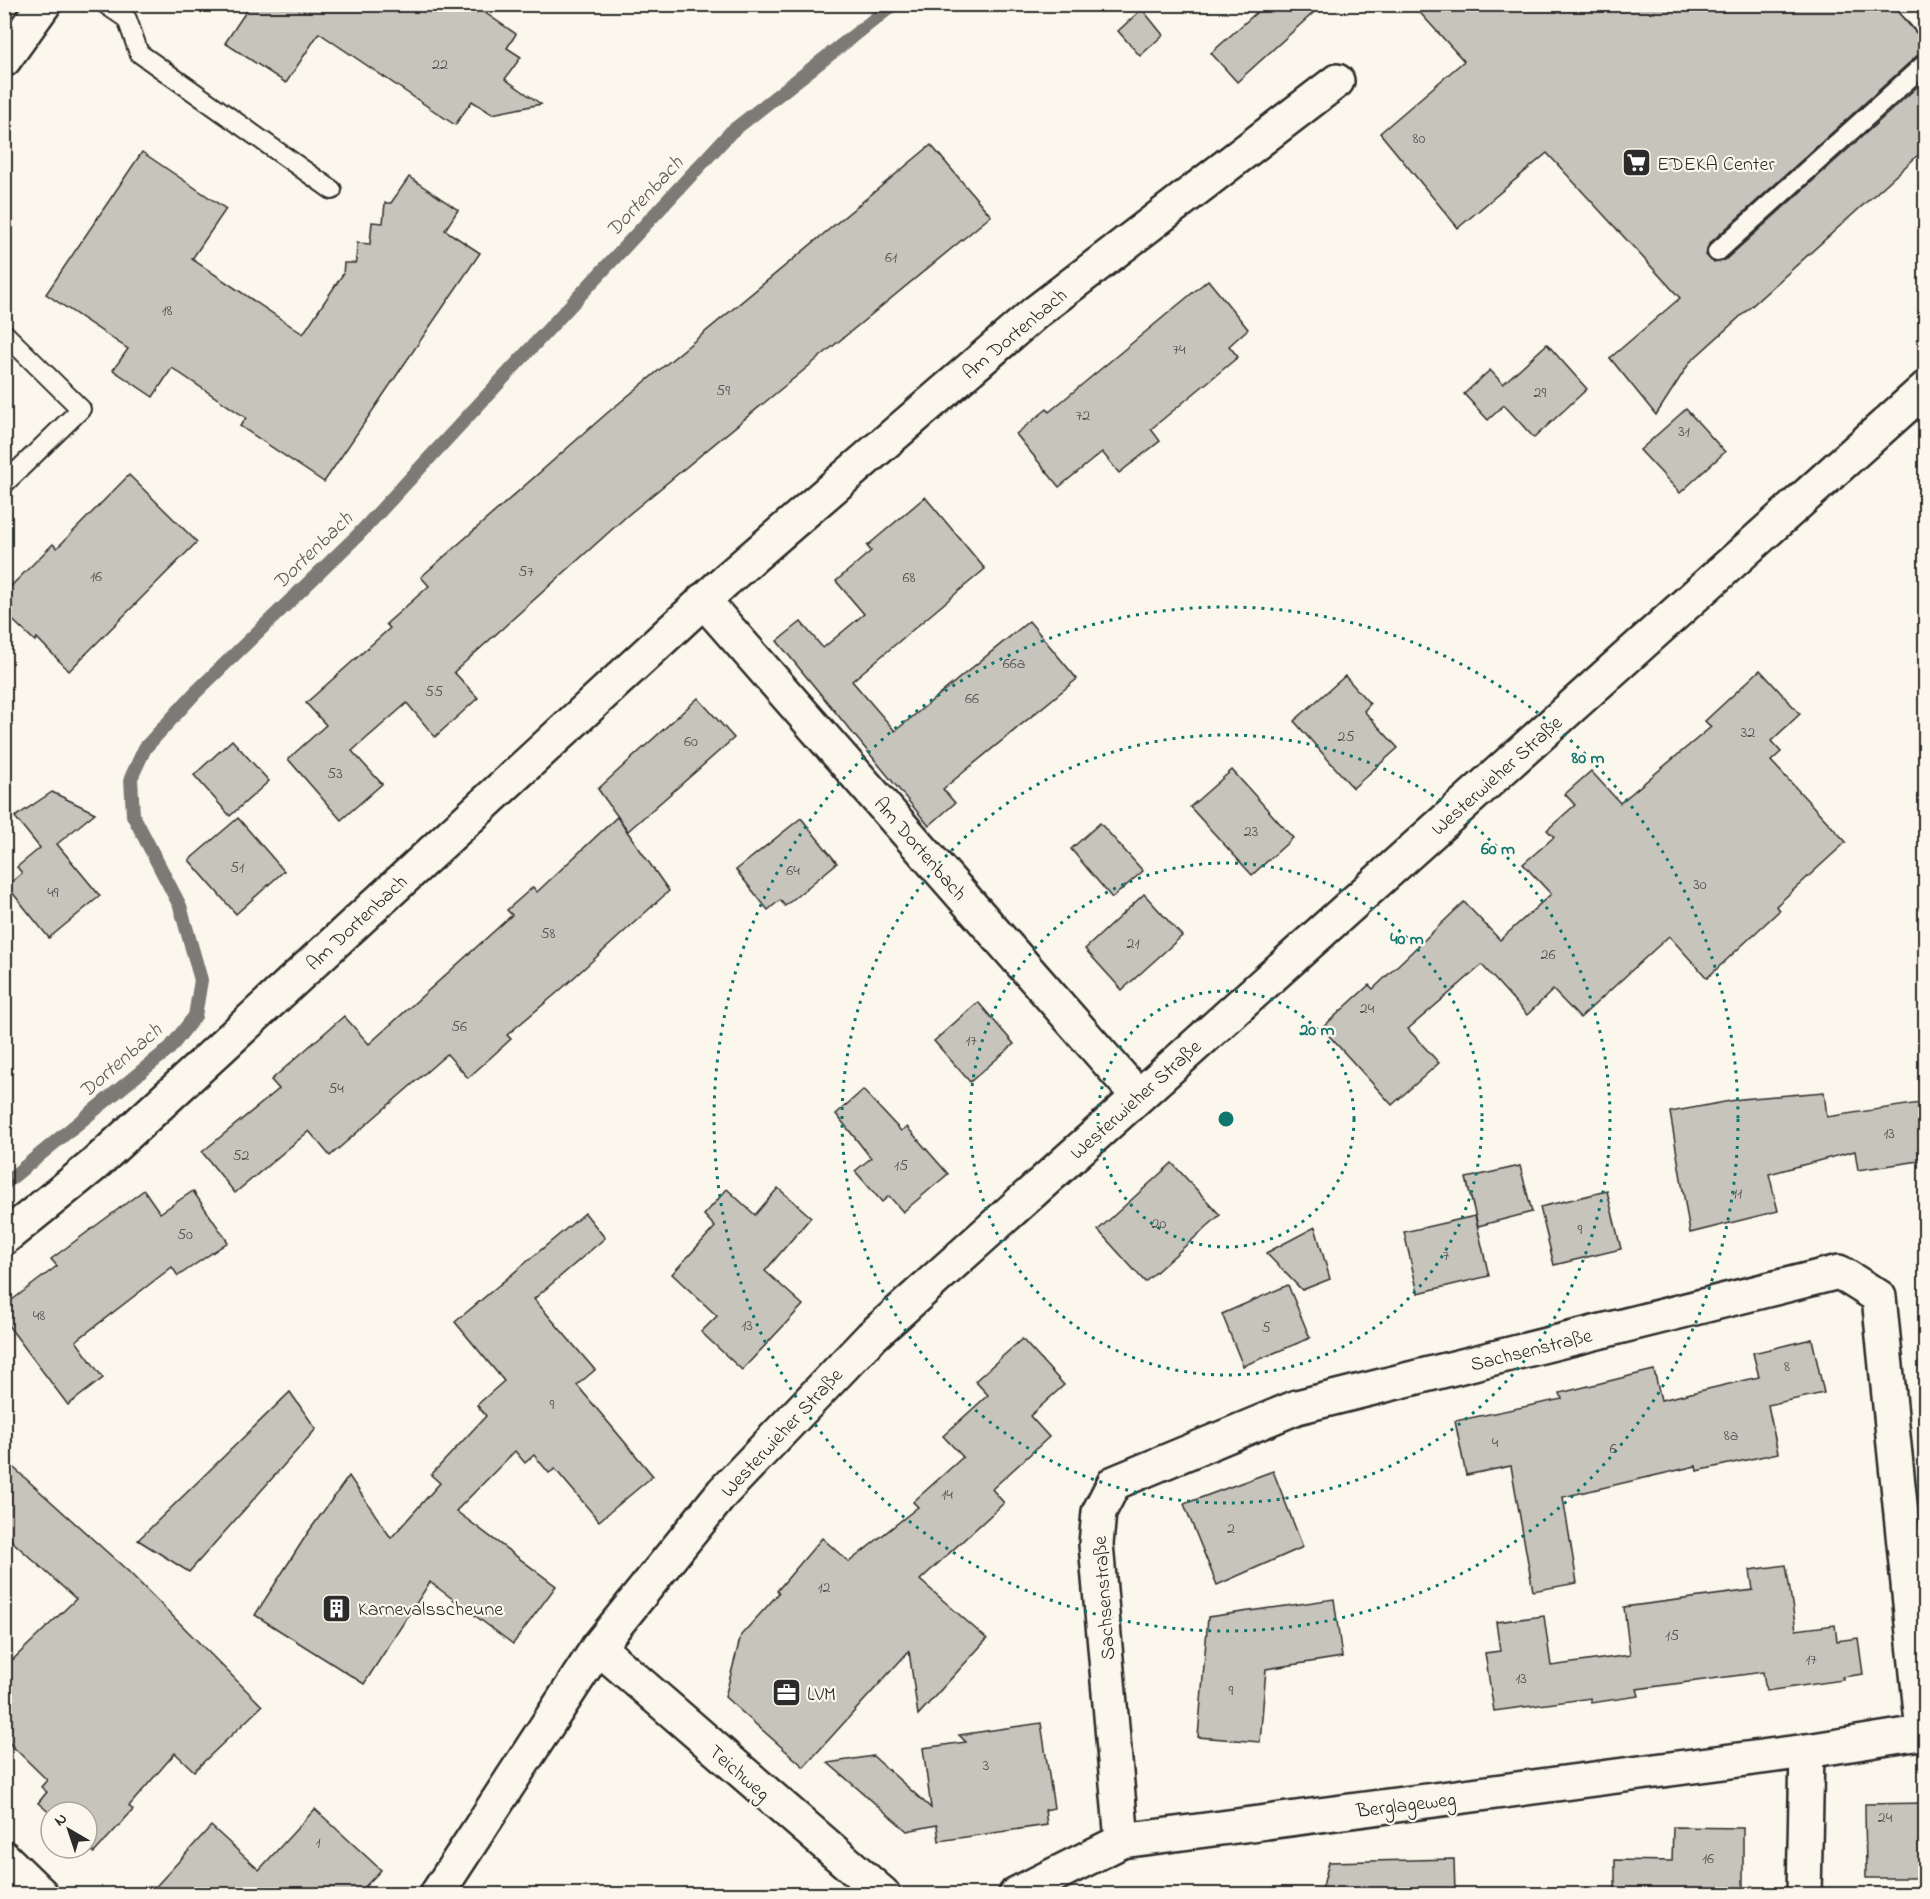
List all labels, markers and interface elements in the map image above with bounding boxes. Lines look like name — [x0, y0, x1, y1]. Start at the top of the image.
house number: 22 — [432, 53, 448, 77]
house number: 80 — [1413, 127, 1426, 151]
supermarket icon: EDEKA Center — [1620, 147, 1652, 179]
water label: Dortenbach — [600, 149, 692, 245]
place label: EDEKA Center — [1657, 151, 1775, 180]
house number: 61 — [885, 246, 897, 270]
street label: Am Dortenbach — [957, 282, 1074, 388]
house number: 18 — [161, 299, 173, 323]
house number: 74 — [1172, 338, 1186, 362]
house number: 59 — [716, 379, 730, 403]
house number: 29 — [1534, 381, 1547, 405]
house number: 72 — [1076, 404, 1090, 428]
house number: 31 — [1678, 420, 1690, 444]
water label: Dortenbach — [267, 505, 361, 597]
house number: 57 — [518, 560, 534, 584]
house number: 16 — [90, 565, 102, 589]
house number: 68 — [902, 566, 916, 590]
house number: 66a — [1003, 652, 1025, 676]
house number: 55 — [425, 680, 443, 704]
house number: 66 — [965, 687, 979, 711]
street label: Westerwieher Straße — [1426, 710, 1570, 844]
house number: 32 — [1741, 721, 1755, 745]
house number: 25 — [1337, 725, 1355, 749]
house number: 60 — [684, 730, 698, 754]
text: 80 m — [1571, 746, 1605, 772]
house number: 53 — [327, 762, 343, 786]
street label: Am Dortenbach — [866, 791, 973, 908]
house number: 23 — [1244, 820, 1258, 844]
text: 60 m — [1481, 837, 1515, 863]
house number: 51 — [230, 856, 244, 880]
house number: 64 — [786, 859, 800, 883]
street label: Am Dortenbach — [300, 869, 415, 979]
house number: 30 — [1693, 873, 1707, 897]
house number: 49 — [47, 881, 59, 905]
house number: 58 — [540, 922, 556, 946]
text: 40 m — [1390, 927, 1424, 953]
house number: 21 — [1126, 932, 1140, 956]
house number: 26 — [1541, 943, 1556, 967]
house number: 24 — [1360, 997, 1375, 1021]
house number: 56 — [451, 1015, 467, 1039]
water label: Dortenbach — [73, 1016, 170, 1106]
text: 20 m — [1298, 1018, 1335, 1044]
house number: 17 — [965, 1029, 977, 1053]
street label: Westerwieher Straße — [1065, 1034, 1209, 1168]
house number: 54 — [328, 1077, 344, 1101]
centre of rings — [1216, 1109, 1236, 1129]
house number: 13 — [1883, 1122, 1895, 1146]
house number: 52 — [232, 1144, 250, 1168]
house number: 15 — [894, 1154, 908, 1178]
house number: 11 — [1732, 1182, 1742, 1206]
house number: 20 — [1152, 1212, 1167, 1236]
house number: 9 — [1578, 1218, 1583, 1242]
house number: 50 — [177, 1223, 193, 1247]
house number: 7 — [1443, 1244, 1450, 1268]
house number: 48 — [33, 1304, 45, 1328]
house number: 13 — [741, 1314, 753, 1338]
house number: 5 — [1261, 1316, 1271, 1340]
street label: Sachsenstraße — [1468, 1322, 1595, 1381]
house number: 8 — [1784, 1355, 1790, 1379]
street label: Westerwieher Straße — [715, 1362, 851, 1505]
house number: 9 — [550, 1393, 555, 1417]
house number: 8a — [1724, 1424, 1738, 1448]
house number: 4 — [1492, 1431, 1499, 1455]
house number: 6 — [1609, 1437, 1617, 1461]
house number: 14 — [941, 1483, 953, 1507]
house number: 2 — [1227, 1517, 1235, 1541]
street label: Sachsenstraße — [1087, 1535, 1124, 1661]
house number: 12 — [817, 1576, 831, 1600]
building icon: Karnevalsscheune — [321, 1592, 353, 1624]
place label: Karnevalsscheune — [358, 1596, 503, 1625]
house number: 15 — [1665, 1624, 1679, 1648]
house number: 17 — [1805, 1648, 1817, 1672]
house number: 13 — [1515, 1667, 1527, 1691]
office icon: LVM — [770, 1677, 802, 1709]
house number: 9 — [1229, 1679, 1234, 1703]
place label: LVM — [807, 1681, 836, 1710]
street label: Teichweg — [700, 1739, 776, 1810]
house number: 3 — [983, 1754, 989, 1778]
street label: Berglageweg — [1354, 1786, 1458, 1828]
north arrow — [39, 1800, 99, 1860]
house number: 24 — [1878, 1806, 1893, 1830]
text: N — [49, 1807, 73, 1833]
house number: 1 — [315, 1831, 321, 1855]
house number: 16 — [1702, 1847, 1714, 1871]

